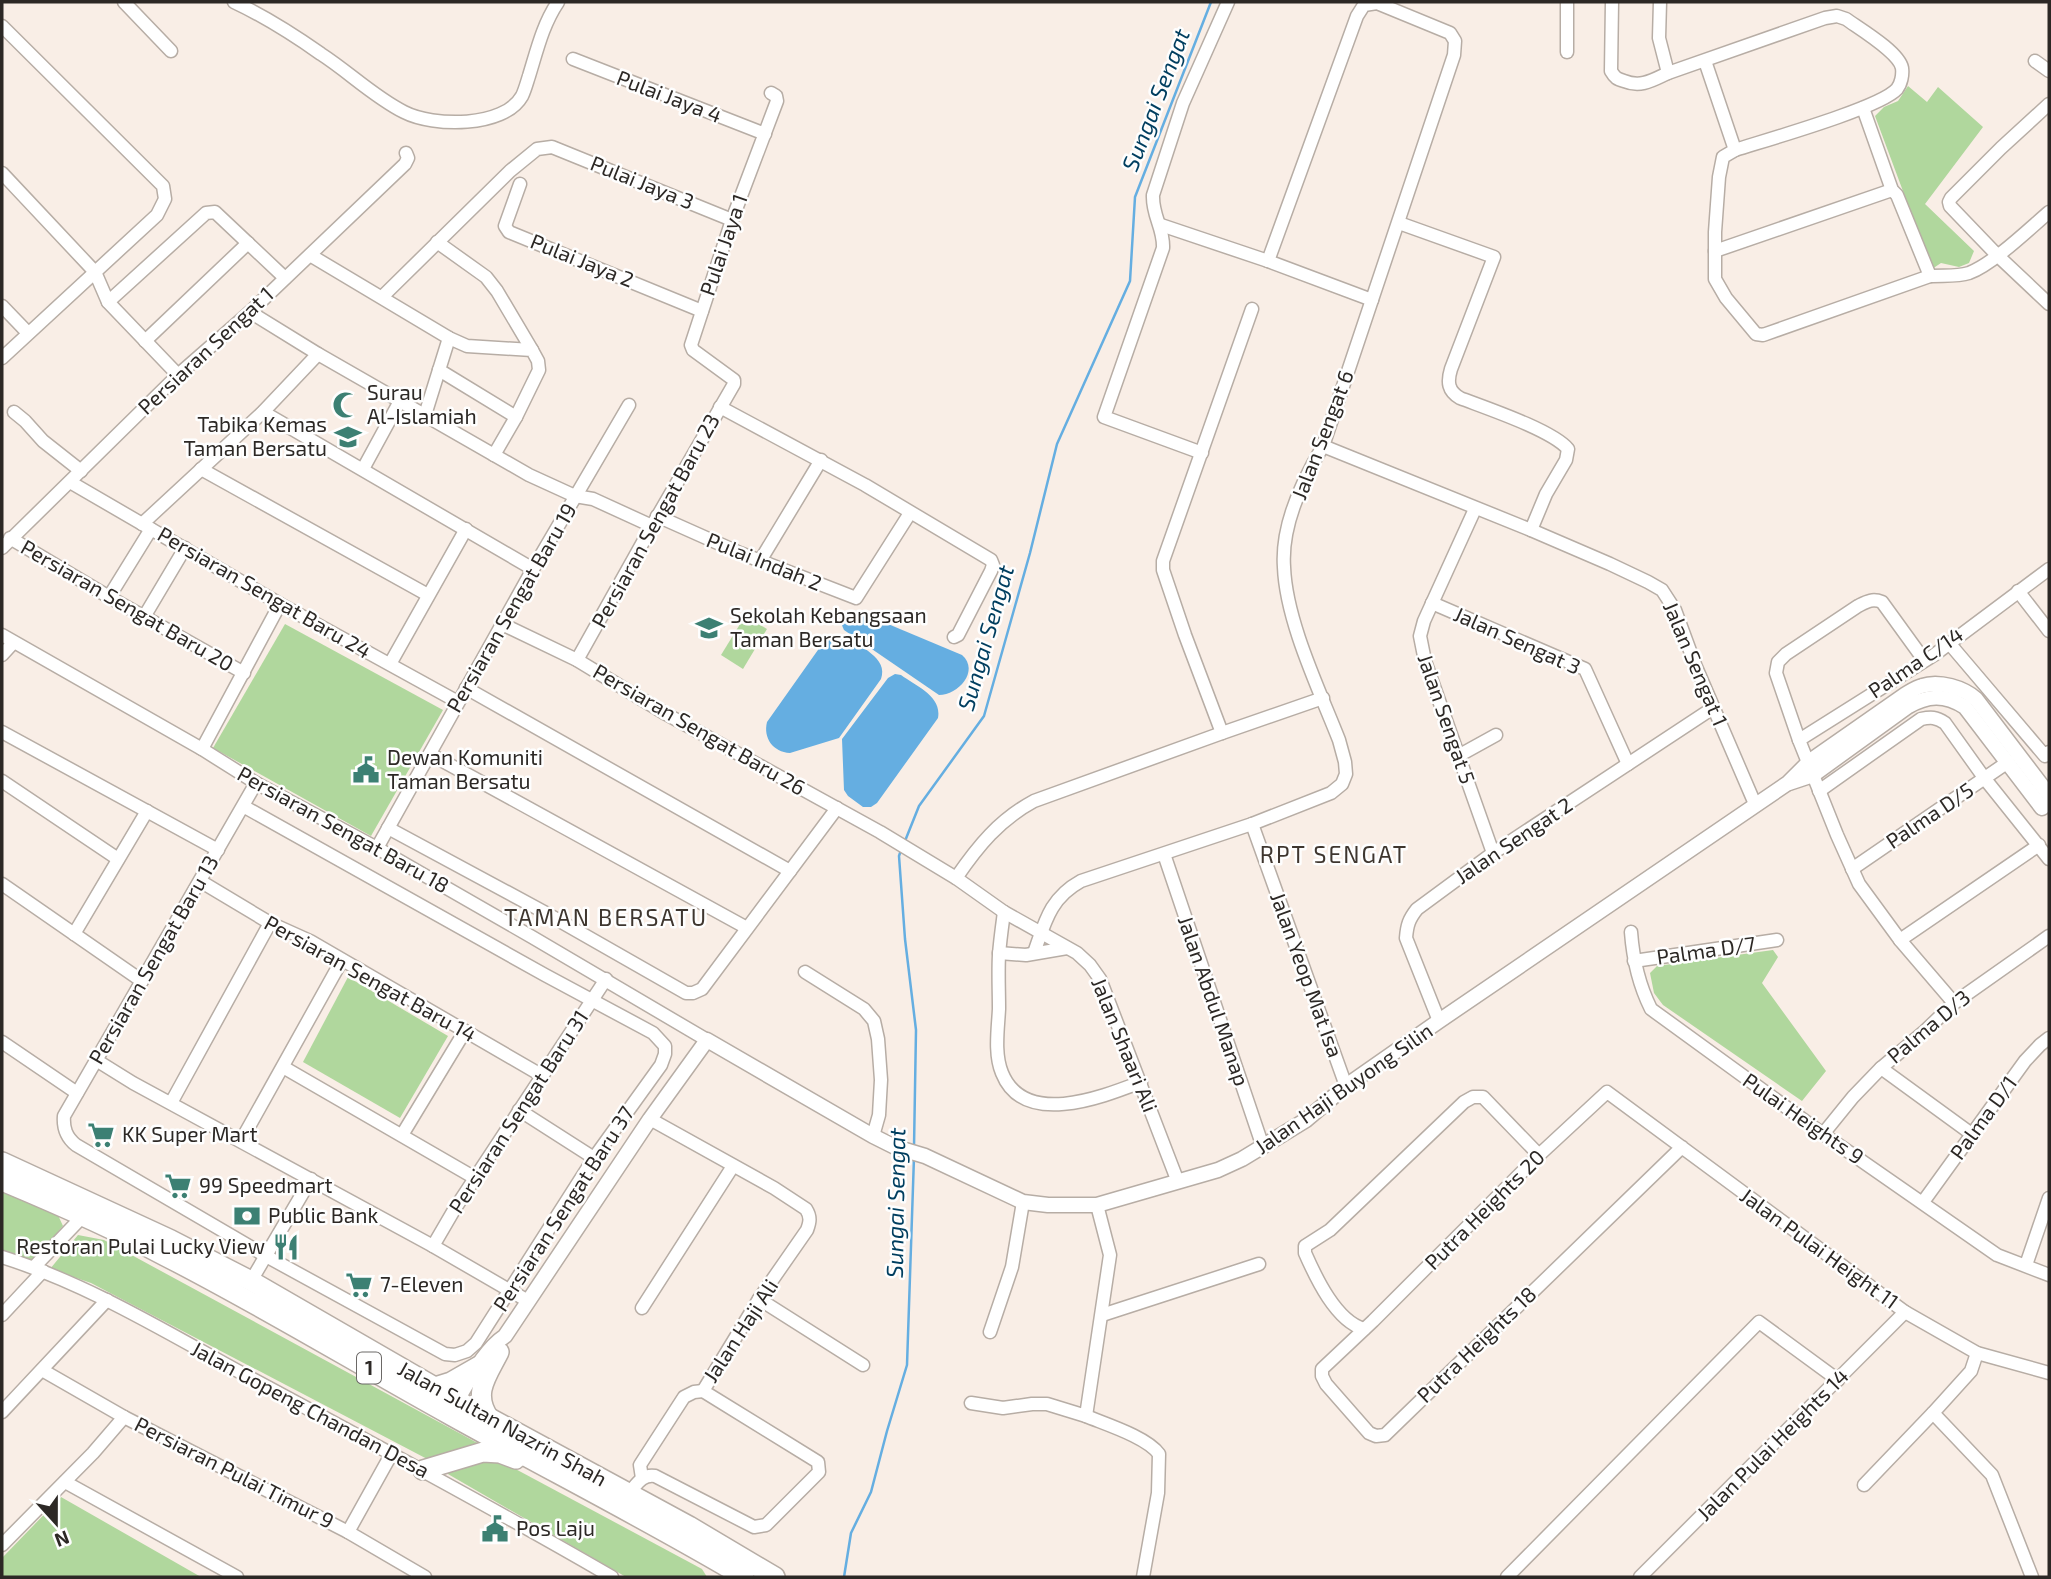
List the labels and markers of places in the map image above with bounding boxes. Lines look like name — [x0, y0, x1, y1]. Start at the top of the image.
place label: Surau Al-Islamiah — [367, 379, 477, 428]
mosque icon: Surau Al-Islamiah — [331, 390, 361, 420]
place label: Tabika Kemas Taman Bersatu — [184, 411, 327, 460]
school or university icon: Tabika Kemas Taman Bersatu — [333, 422, 363, 452]
place label: Sekolah Kebangsaan Taman Bersatu — [730, 602, 927, 651]
school or university icon: Sekolah Kebangsaan Taman Bersatu — [694, 613, 724, 643]
place label: Dewan Komuniti Taman Bersatu — [387, 744, 543, 793]
public building icon: Dewan Komuniti Taman Bersatu — [351, 755, 381, 785]
supermarket icon: KK Super Mart — [86, 1120, 116, 1150]
place label: KK Super Mart — [122, 1121, 258, 1146]
supermarket icon: 99 Speedmart — [163, 1171, 193, 1201]
place label: 99 Speedmart — [199, 1172, 333, 1197]
bank icon: Public Bank — [232, 1201, 262, 1231]
place label: Public Bank — [268, 1202, 378, 1227]
restaurant icon: Restoran Pulai Lucky View — [271, 1232, 301, 1262]
place label: Restoran Pulai Lucky View — [16, 1233, 265, 1258]
supermarket icon: 7-Eleven — [344, 1270, 374, 1300]
place label: 7-Eleven — [380, 1271, 463, 1296]
public building icon: Pos Laju — [480, 1514, 510, 1544]
place label: Pos Laju — [516, 1515, 595, 1541]

